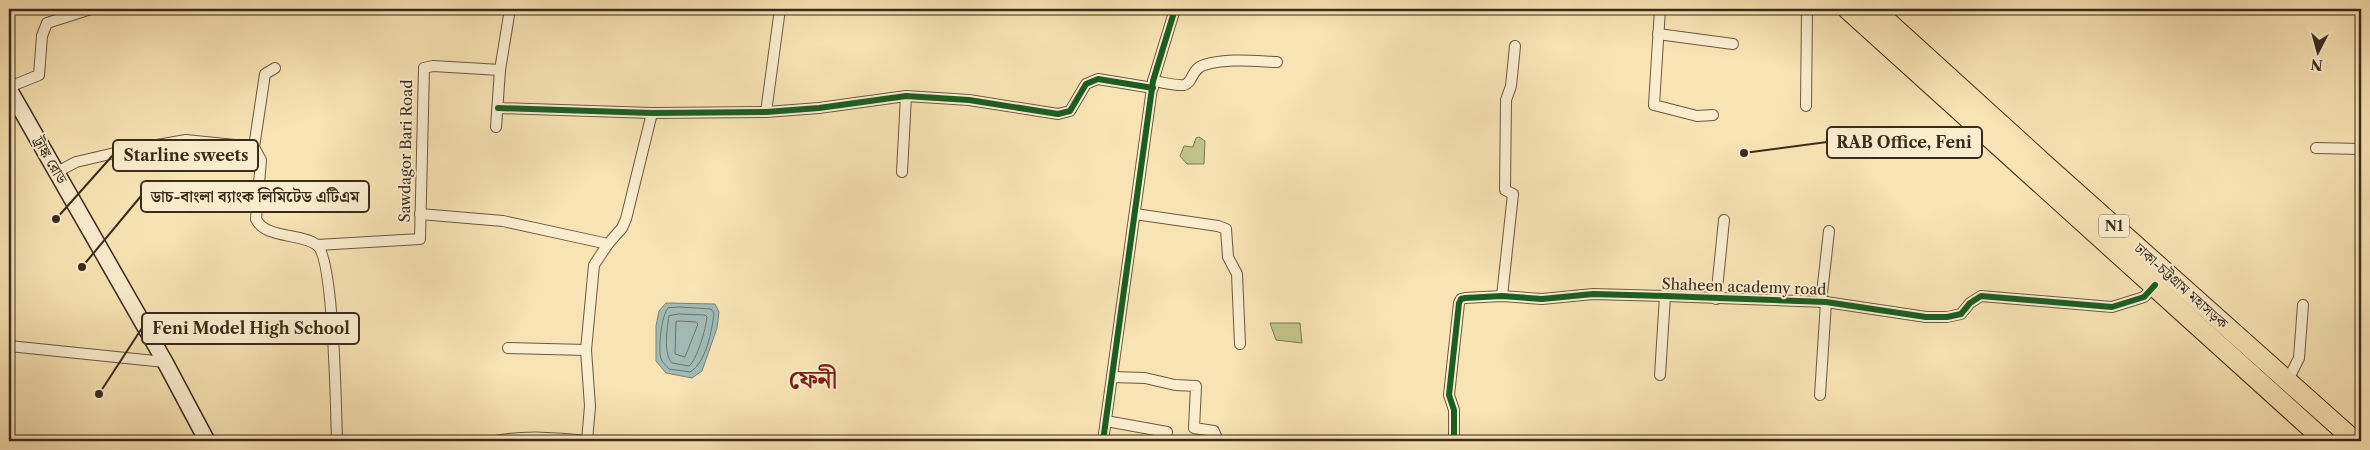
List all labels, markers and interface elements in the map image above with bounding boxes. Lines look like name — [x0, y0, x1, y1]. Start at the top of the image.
north arrow — [2292, 28, 2342, 78]
text: N — [2310, 55, 2324, 75]
street label: Sawdagor Bari Road — [395, 79, 416, 223]
callout: RAB Office, Feni — [1827, 127, 1982, 158]
street label: ট্রাঙ্ক রোড — [29, 132, 72, 187]
text: RAB Office, Feni — [1836, 132, 1972, 152]
callout: Starline sweets — [113, 140, 258, 171]
text: Starline sweets — [124, 145, 248, 165]
callout: ডাচ-বাংলা ব্যাংক লিমিটেড এটিএম — [141, 181, 369, 212]
text: ডাচ-বাংলা ব্যাংক লিমিটেড এটিএম — [150, 186, 360, 206]
road number: N1 — [2099, 215, 2129, 238]
street label: ঢাকা-চট্টগ্রাম মহাসড়ক — [2130, 238, 2232, 333]
street label: Shaheen academy road — [1661, 274, 1827, 299]
callout: Feni Model High School — [142, 313, 359, 344]
text: Feni Model High School — [152, 318, 350, 338]
district label: ফেনী — [789, 364, 837, 395]

